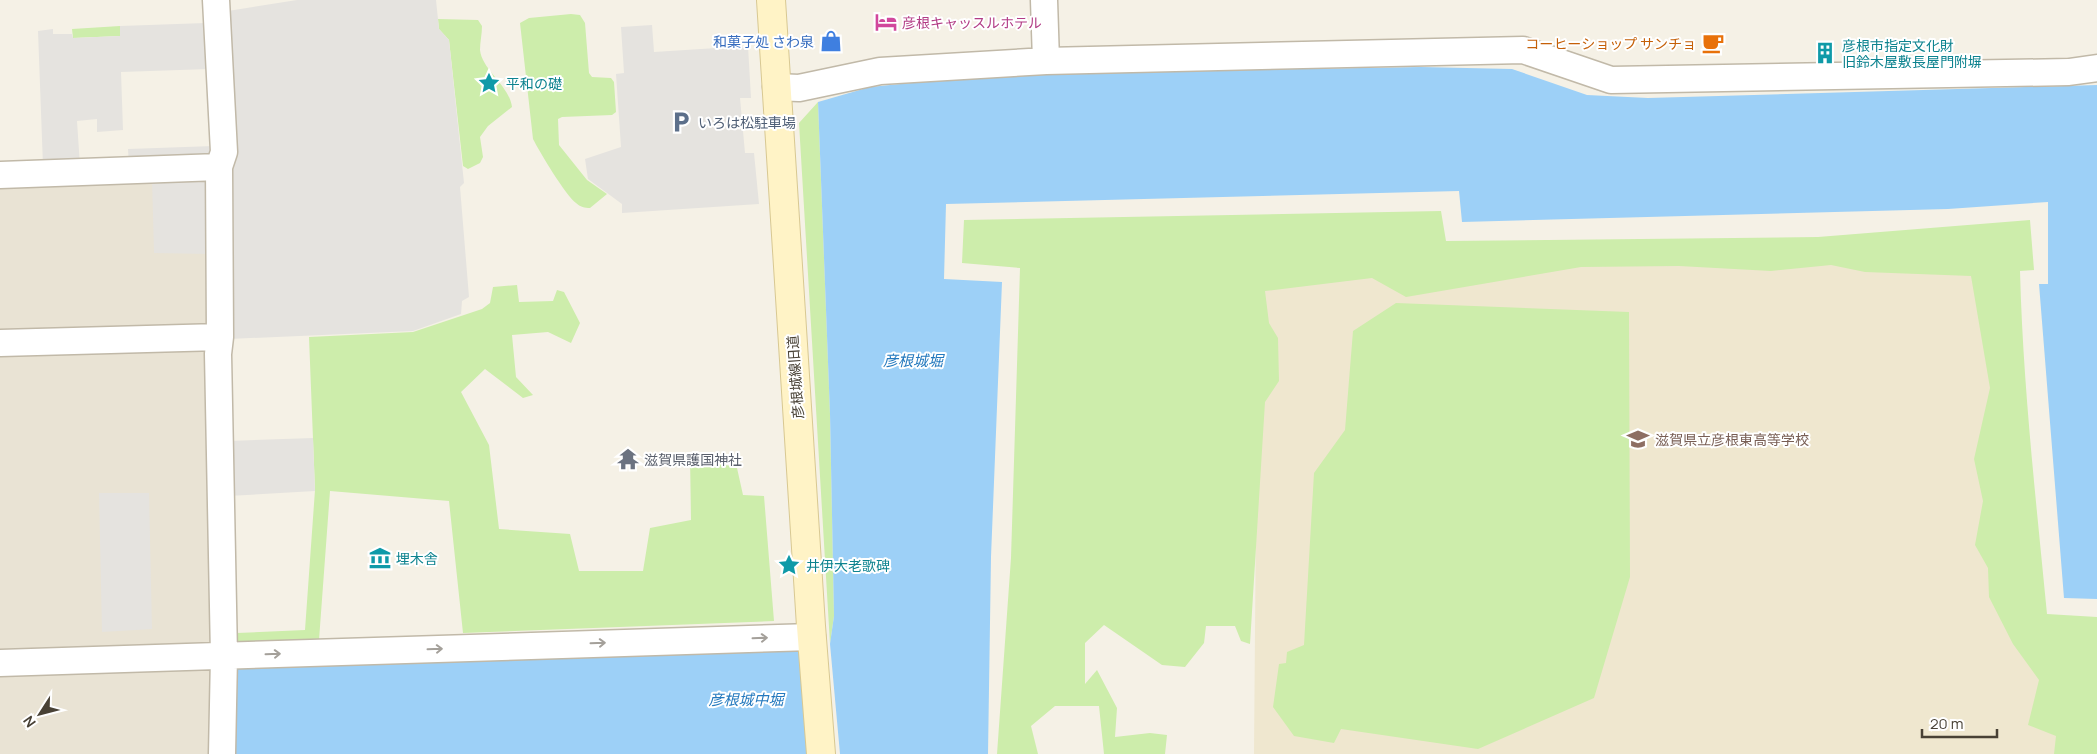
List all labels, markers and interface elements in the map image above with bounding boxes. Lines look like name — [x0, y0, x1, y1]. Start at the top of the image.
hotel icon: 彦根キャッスルホテル — [873, 9, 899, 35]
place label: 彦根キャッスルホテル — [902, 13, 1042, 32]
shop icon: 和菓子処 さわ泉 — [818, 28, 844, 54]
cafe icon: コーヒーショップ サンチョ — [1700, 30, 1726, 56]
place label: 和菓子処 さわ泉 — [713, 32, 814, 51]
place label: コーヒーショップ サンチョ — [1525, 34, 1696, 53]
place label: 彦根市指定文化財 旧鈴木屋敷長屋門附塀 — [1842, 36, 1982, 71]
building icon: 彦根市指定文化財 旧鈴木屋敷長屋門附塀 — [1812, 40, 1838, 66]
place icon: 平和の礎 — [476, 70, 502, 96]
place label: 平和の礎 — [506, 74, 562, 93]
parking icon: いろは松駐車場 — [668, 109, 694, 135]
place label: いろは松駐車場 — [698, 113, 796, 132]
street label: 彦根城線旧道 — [783, 334, 807, 420]
water label: 彦根城堀 — [883, 350, 945, 371]
school or university icon: 滋賀県立彦根東高等学校 — [1625, 426, 1651, 452]
place label: 滋賀県立彦根東高等学校 — [1655, 430, 1809, 449]
temple icon: 滋賀県護国神社 — [615, 446, 641, 472]
place label: 滋賀県護国神社 — [644, 450, 742, 469]
museum icon: 埋木舎 — [367, 545, 393, 571]
place label: 埋木舎 — [396, 549, 438, 568]
place icon: 井伊大老歌碑 — [776, 552, 802, 578]
place label: 井伊大老歌碑 — [806, 556, 890, 575]
one-way arrow — [752, 633, 768, 642]
one-way arrow — [589, 638, 605, 648]
one-way arrow — [427, 644, 443, 653]
one-way arrow — [264, 649, 281, 659]
north arrow — [15, 689, 65, 739]
water label: 彦根城中堀 — [708, 689, 785, 710]
scale bar — [1922, 706, 1997, 738]
text: N — [18, 712, 40, 732]
text: 20 m — [1930, 713, 1963, 734]

